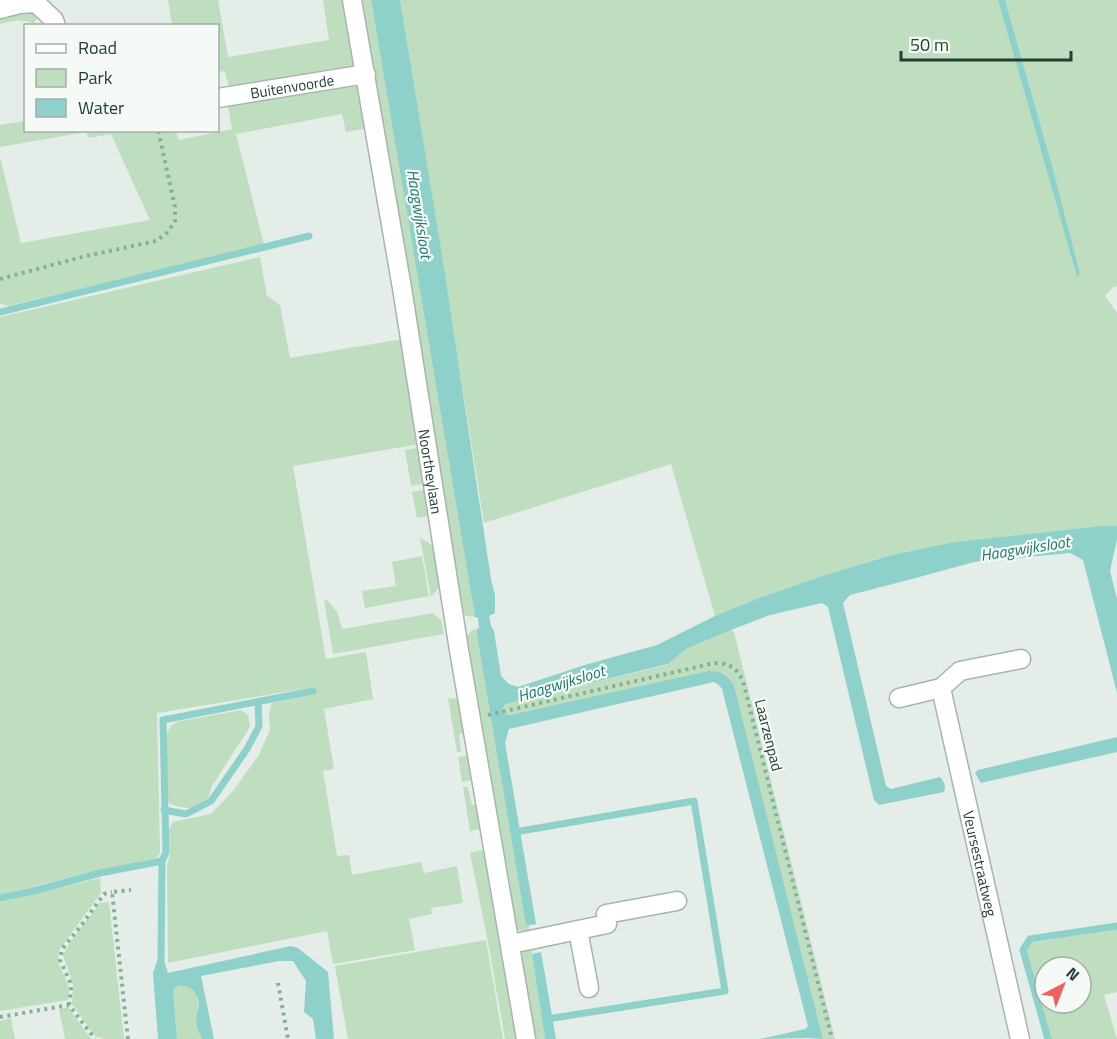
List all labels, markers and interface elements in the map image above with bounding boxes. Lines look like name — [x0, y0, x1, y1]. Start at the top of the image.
legend — [24, 24, 219, 132]
scale bar — [901, 24, 1070, 62]
text: 50 m — [910, 31, 949, 58]
text: Road — [78, 34, 117, 61]
text: Park — [78, 64, 113, 91]
street label: Buitenvoorde — [248, 68, 336, 104]
text: Water — [78, 94, 124, 121]
water label: Haagwijksloot — [401, 168, 439, 262]
street label: Noortheylaan — [413, 427, 449, 516]
water label: Haagwijksloot — [979, 529, 1073, 567]
water label: Haagwijksloot — [514, 658, 609, 708]
street label: Laarzenpad — [749, 697, 789, 773]
street label: Veursestraatweg — [957, 808, 1004, 919]
north arrow — [1033, 955, 1093, 1015]
text: N — [1061, 961, 1085, 986]

